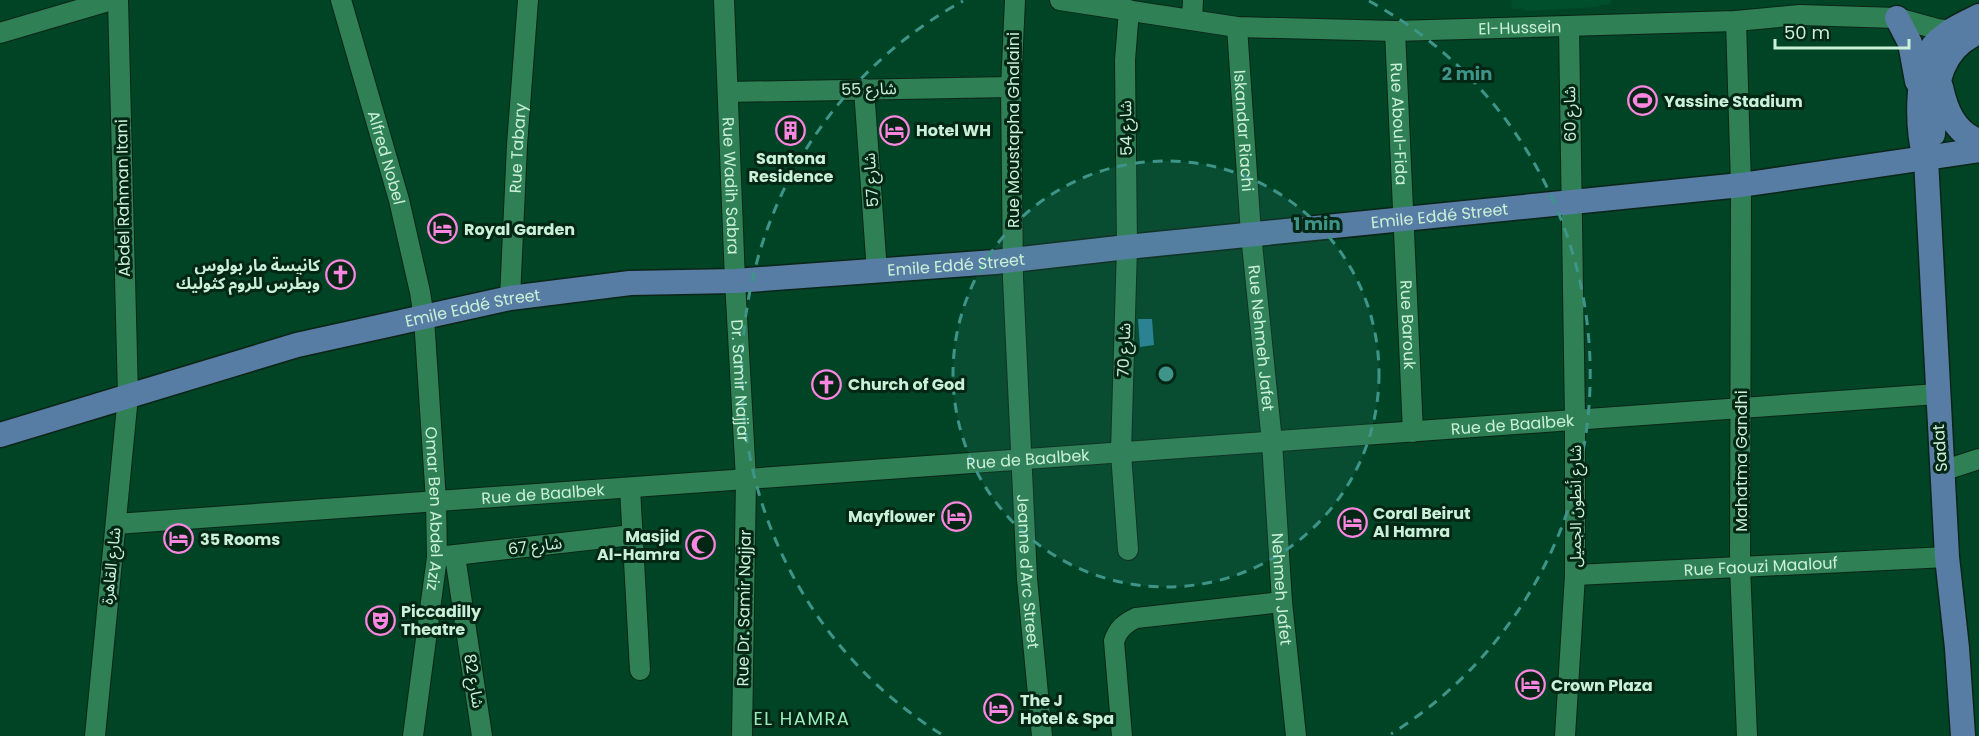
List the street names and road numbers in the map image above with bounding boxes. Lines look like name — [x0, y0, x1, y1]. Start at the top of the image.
street label: El-Hussein — [1478, 15, 1562, 40]
street label: Rue Moustapha Ghalaini — [1002, 32, 1025, 228]
street label: Rue Aboul-Fida — [1385, 62, 1413, 186]
street label: Iskandar Riachi — [1228, 69, 1260, 192]
street label: شارع 55 — [841, 77, 897, 102]
street label: شارع 60 — [1558, 86, 1583, 142]
street label: شارع 54 — [1114, 100, 1139, 156]
street label: Rue Tabary — [503, 102, 532, 194]
street label: Alfred Nobel — [362, 108, 411, 207]
street label: Rue Wadih Sabra — [717, 117, 745, 255]
street label: Abdel Rahman Itani — [110, 119, 136, 277]
street label: شارع 57 — [858, 152, 885, 208]
street label: Emile Eddé Street — [1370, 197, 1509, 234]
street label: Emile Eddé Street — [886, 247, 1026, 281]
street label: Rue Nehmeh Jafet — [1243, 264, 1280, 412]
street label: Rue Barouk — [1395, 279, 1422, 371]
street label: Emile Eddé Street — [403, 283, 542, 332]
street label: Dr. Samir Najjar — [726, 319, 755, 443]
street label: شارع 70 — [1112, 322, 1137, 378]
street label: Mahatma Gandhi — [1730, 390, 1753, 532]
street label: Rue de Baalbek — [1450, 408, 1576, 440]
street label: Sadat — [1927, 423, 1953, 473]
street label: Omar Ben Abdel Aziz — [420, 426, 449, 592]
street label: Rue de Baalbek — [965, 443, 1091, 475]
street label: شارع أنطون الجميل — [1564, 445, 1588, 567]
street label: Rue de Baalbek — [480, 478, 606, 509]
street label: Jeanne d'Arc Street — [1012, 494, 1045, 650]
street label: شارع القاهرة — [96, 526, 127, 606]
street label: Rue Dr. Samir Najjar — [731, 529, 757, 687]
street label: شارع 67 — [507, 531, 564, 562]
street label: Nehmeh Jafet — [1266, 532, 1298, 647]
street label: Rue Faouzi Maalouf — [1683, 551, 1838, 581]
street label: شارع 82 — [457, 652, 490, 710]

